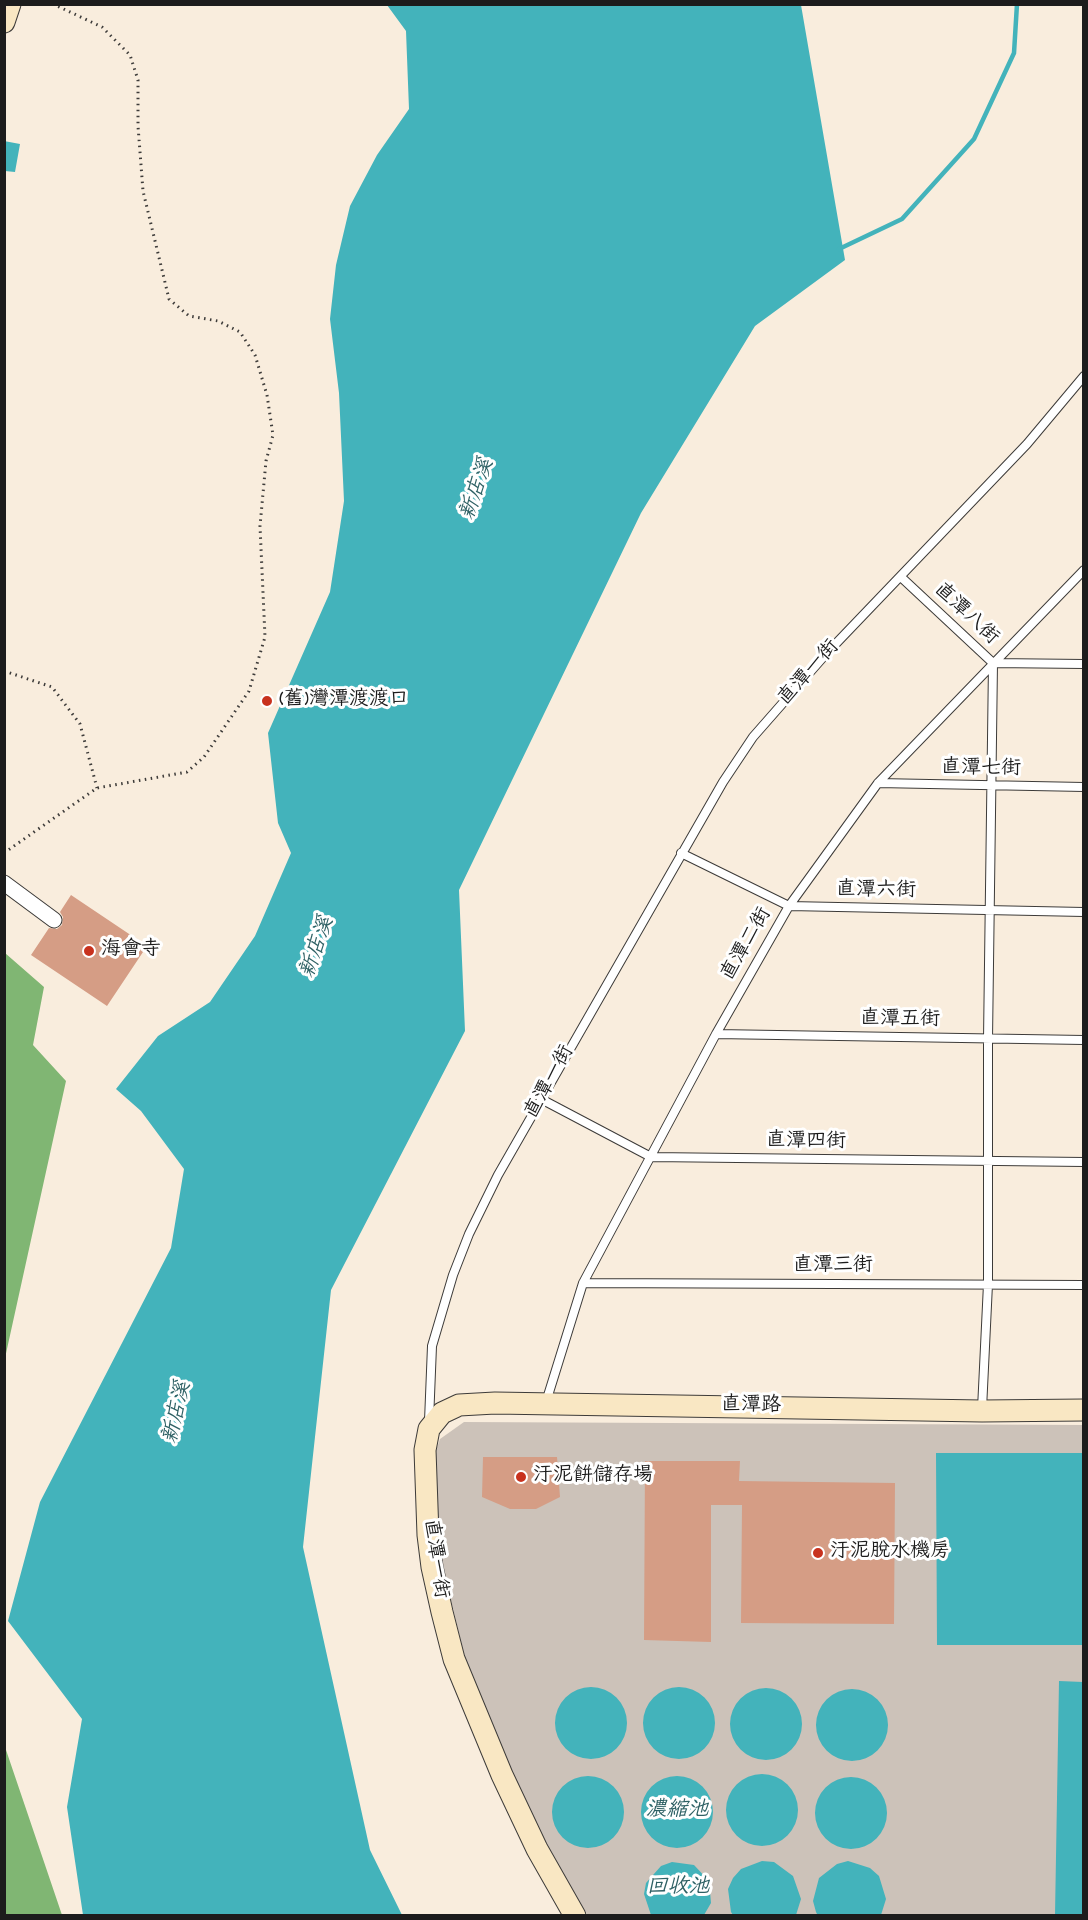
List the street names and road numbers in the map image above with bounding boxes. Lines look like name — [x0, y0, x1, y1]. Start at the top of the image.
street label: 直潭八街 — [928, 579, 1002, 651]
street label: 直潭一街 — [774, 636, 846, 712]
street label: 直潭七街 — [941, 757, 1021, 783]
street label: 直潭六街 — [836, 879, 916, 905]
street label: 直潭二街 — [718, 904, 778, 986]
street label: 直潭五街 — [860, 1008, 940, 1034]
street label: 直潭一街 — [521, 1042, 581, 1124]
street label: 直潭四街 — [766, 1130, 846, 1156]
street label: 直潭三街 — [793, 1255, 873, 1279]
street label: 直潭路 — [721, 1394, 781, 1420]
street label: 直潭一街 — [417, 1518, 451, 1600]

